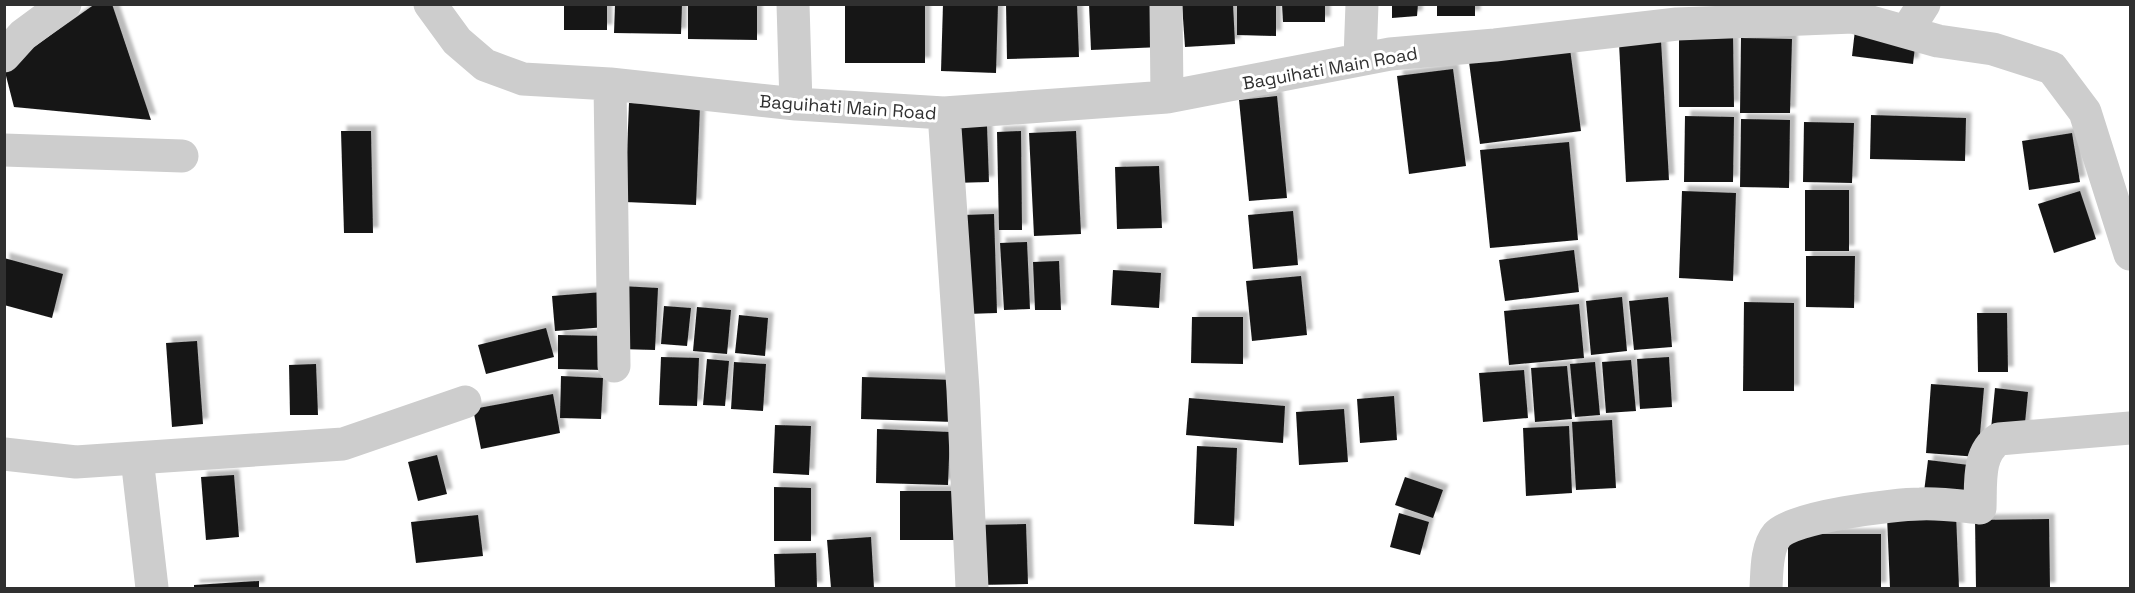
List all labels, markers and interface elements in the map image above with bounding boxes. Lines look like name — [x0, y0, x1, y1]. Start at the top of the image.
street label: Baguihati Main Road — [1241, 41, 1419, 95]
street label: Baguihati Main Road — [759, 89, 937, 125]

